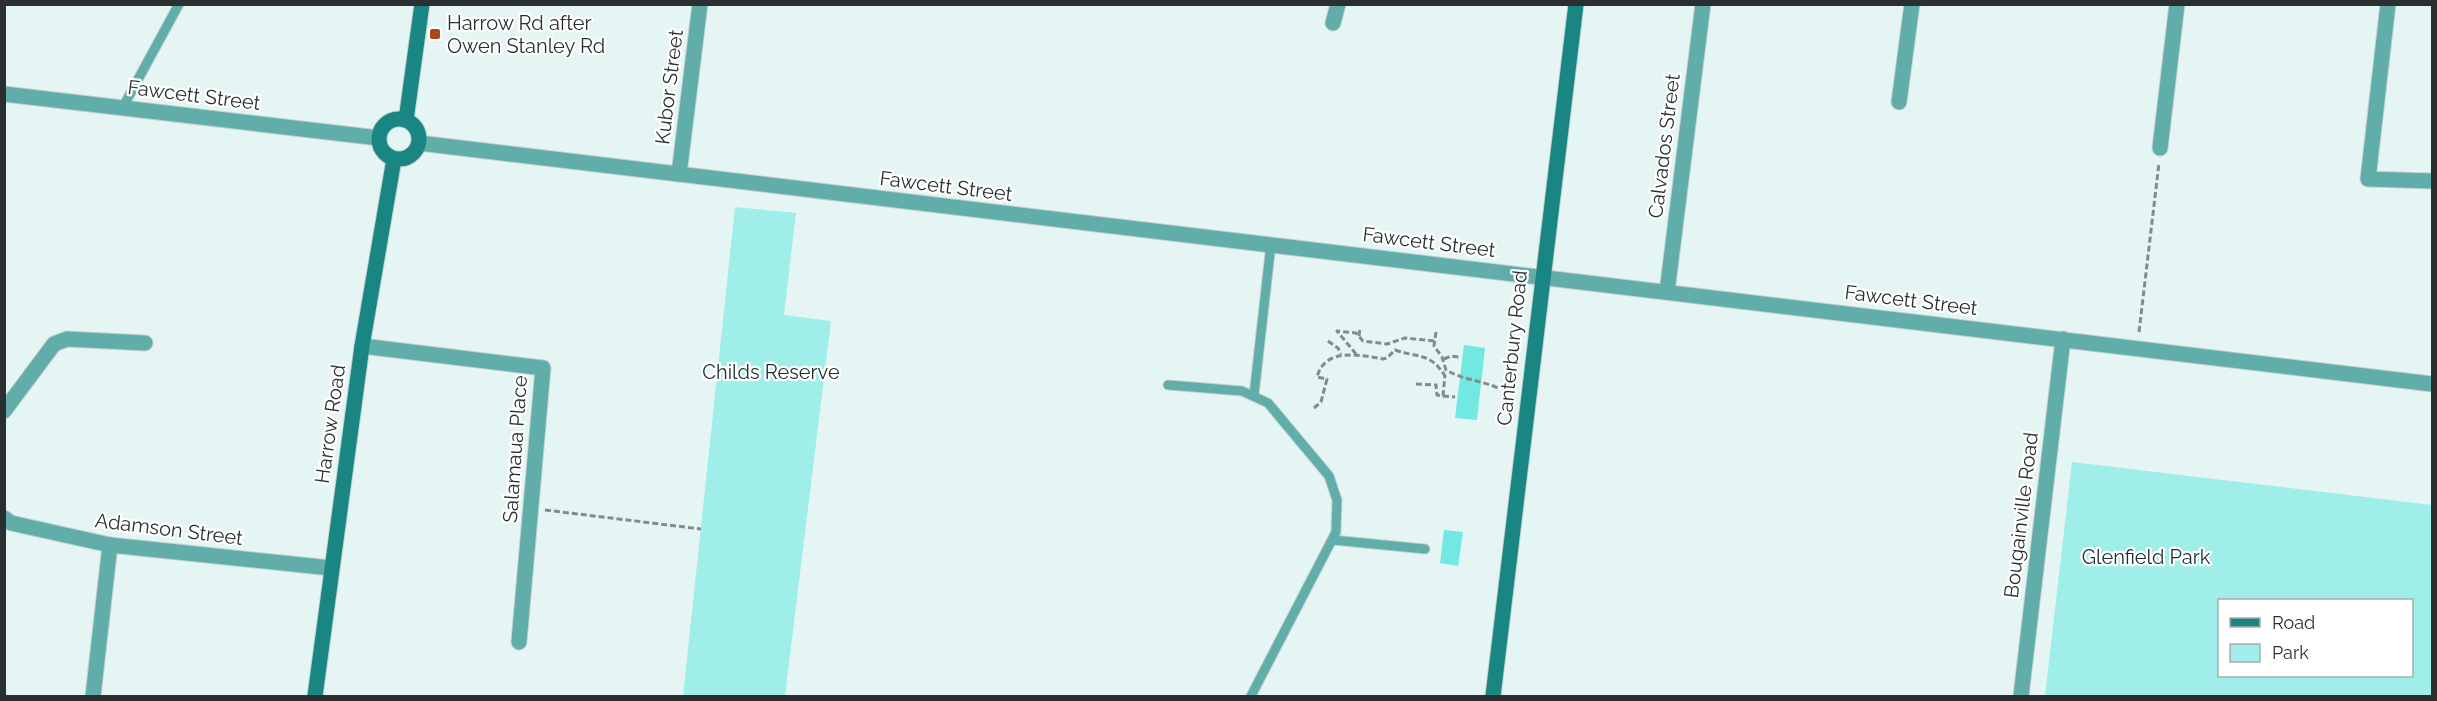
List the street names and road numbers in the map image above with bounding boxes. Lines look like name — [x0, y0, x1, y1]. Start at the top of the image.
street label: Kubor Street — [650, 28, 688, 146]
street label: Calvados Street — [1643, 72, 1685, 220]
street label: Fawcett Street — [126, 75, 262, 115]
street label: Fawcett Street — [878, 166, 1014, 206]
street label: Fawcett Street — [1361, 222, 1497, 262]
street label: Canterbury Road — [1492, 269, 1532, 427]
street label: Fawcett Street — [1843, 280, 1979, 320]
street label: Harrow Road — [310, 363, 350, 485]
street label: Salamaua Place — [498, 374, 532, 524]
street label: Bougainville Road — [1999, 431, 2043, 599]
street label: Adamson Street — [94, 508, 245, 550]

